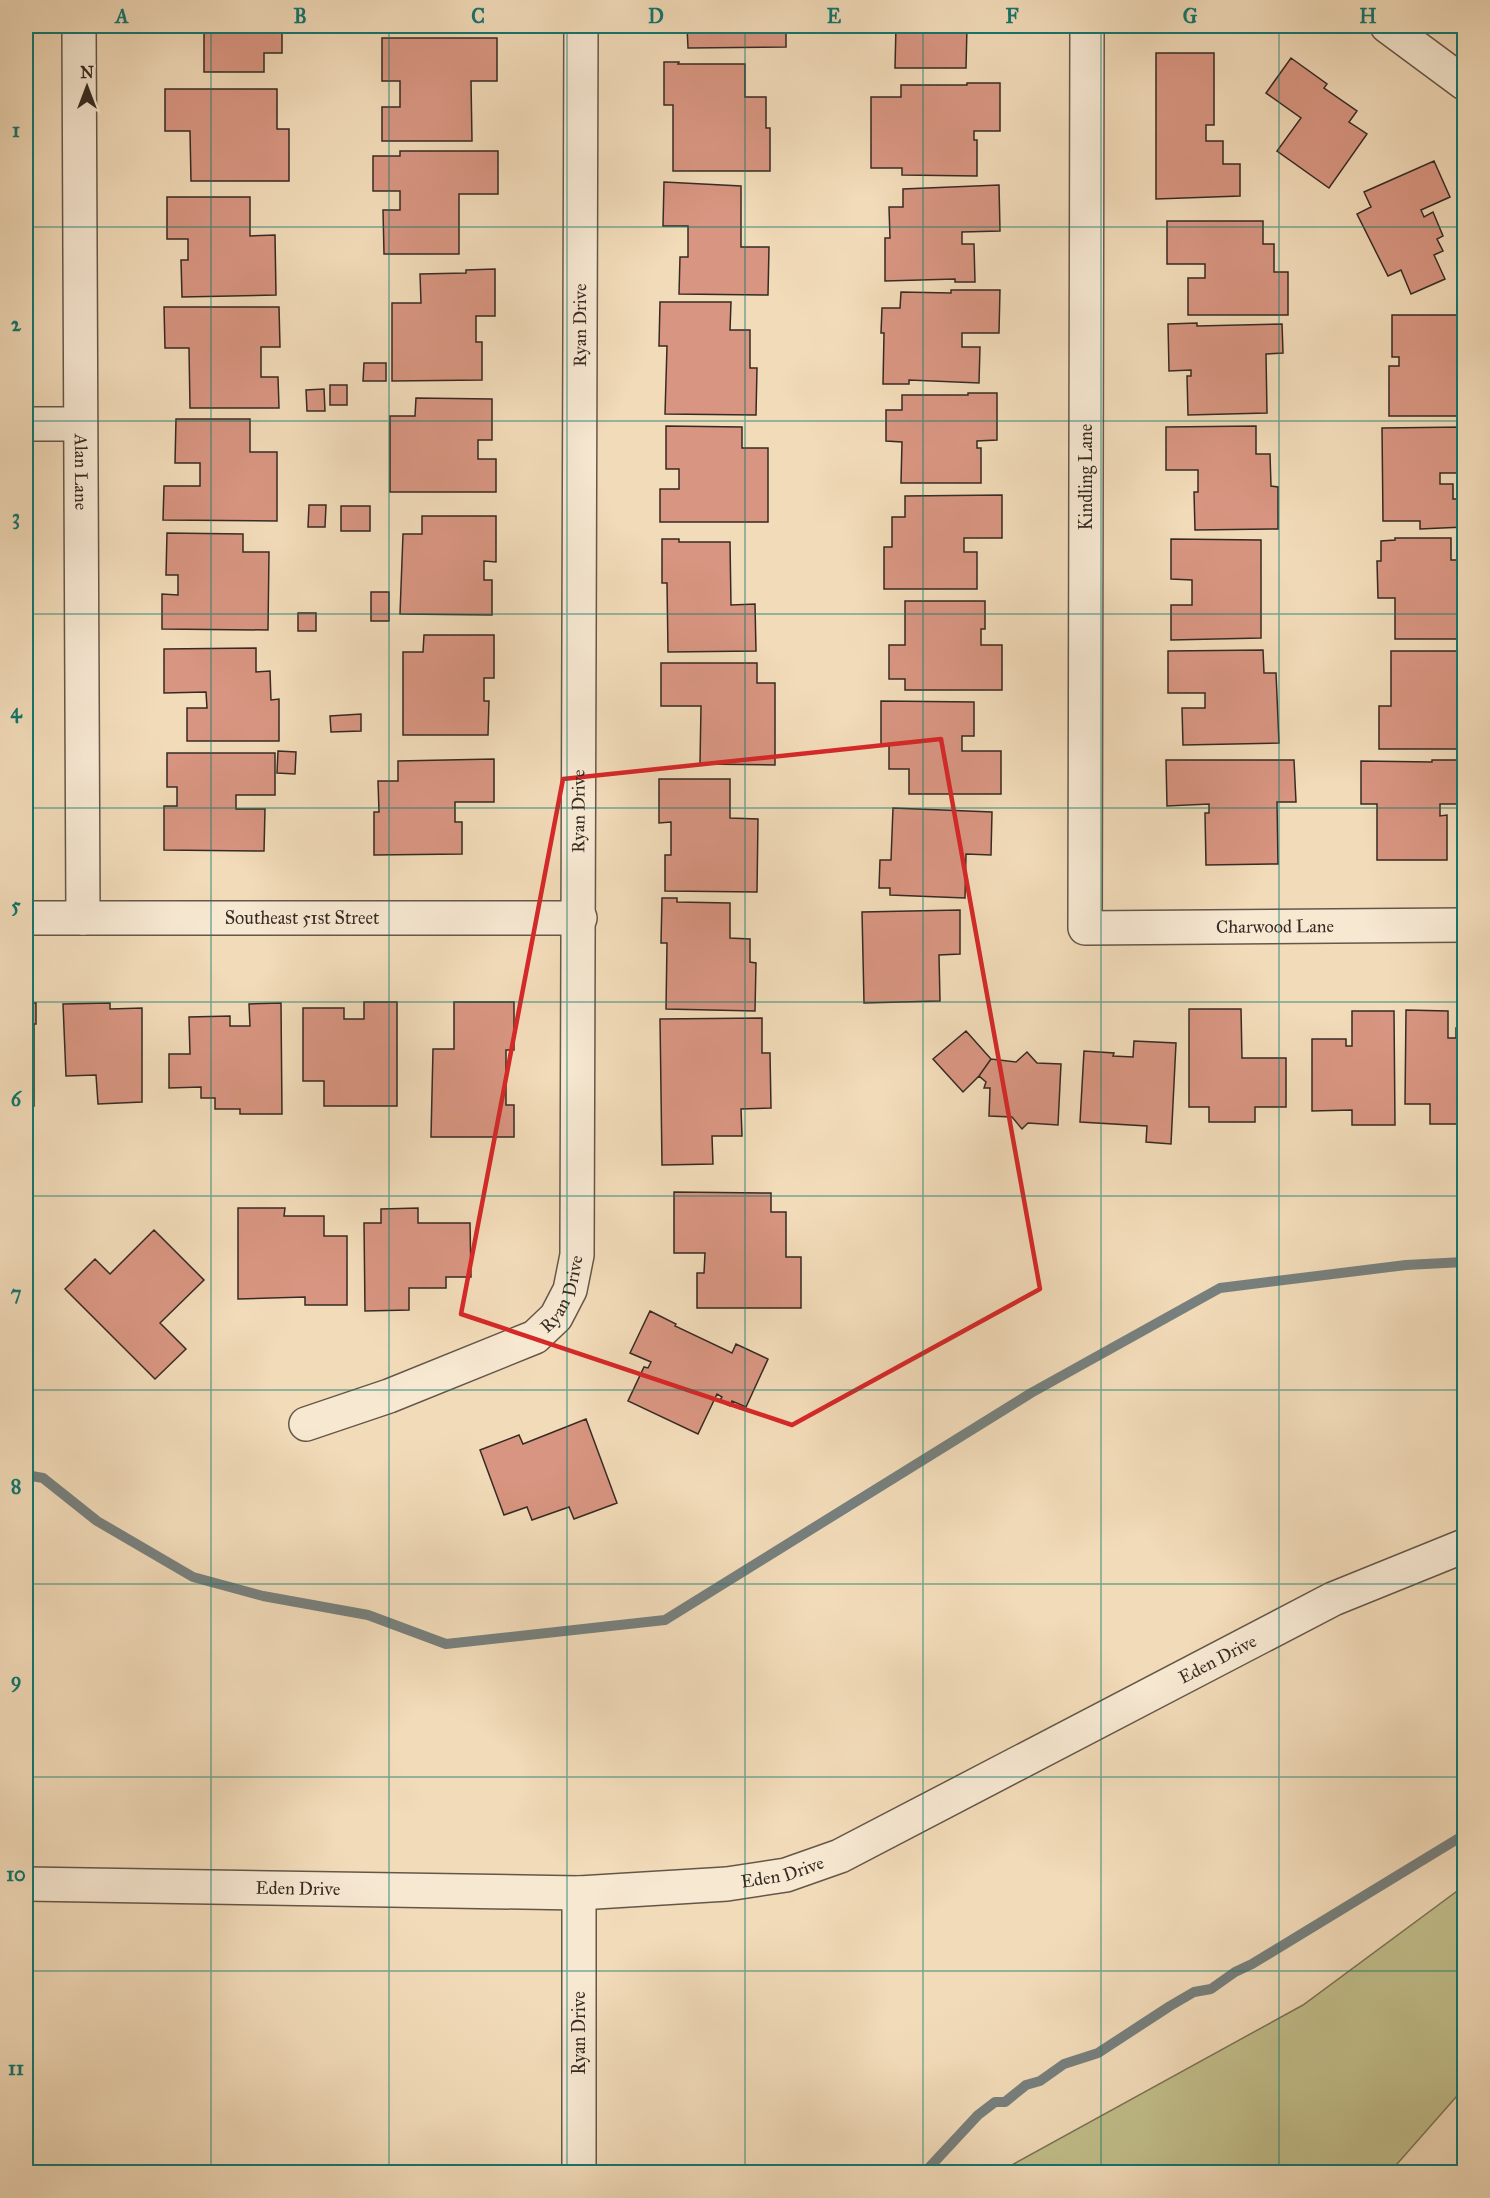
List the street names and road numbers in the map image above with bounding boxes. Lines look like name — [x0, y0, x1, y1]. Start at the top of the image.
street label: Ryan Drive — [569, 283, 591, 367]
street label: Kindling Lane — [1075, 424, 1098, 530]
street label: Alan Lane — [70, 433, 92, 510]
street label: Ryan Drive — [567, 769, 590, 853]
street label: Southeast 51st Street — [225, 907, 380, 929]
street label: Charwood Lane — [1216, 915, 1334, 938]
street label: Ryan Drive — [536, 1253, 588, 1337]
street label: Eden Drive — [1175, 1630, 1260, 1689]
street label: Eden Drive — [739, 1852, 827, 1893]
street label: Eden Drive — [255, 1877, 340, 1900]
street label: Ryan Drive — [568, 1991, 590, 2075]

